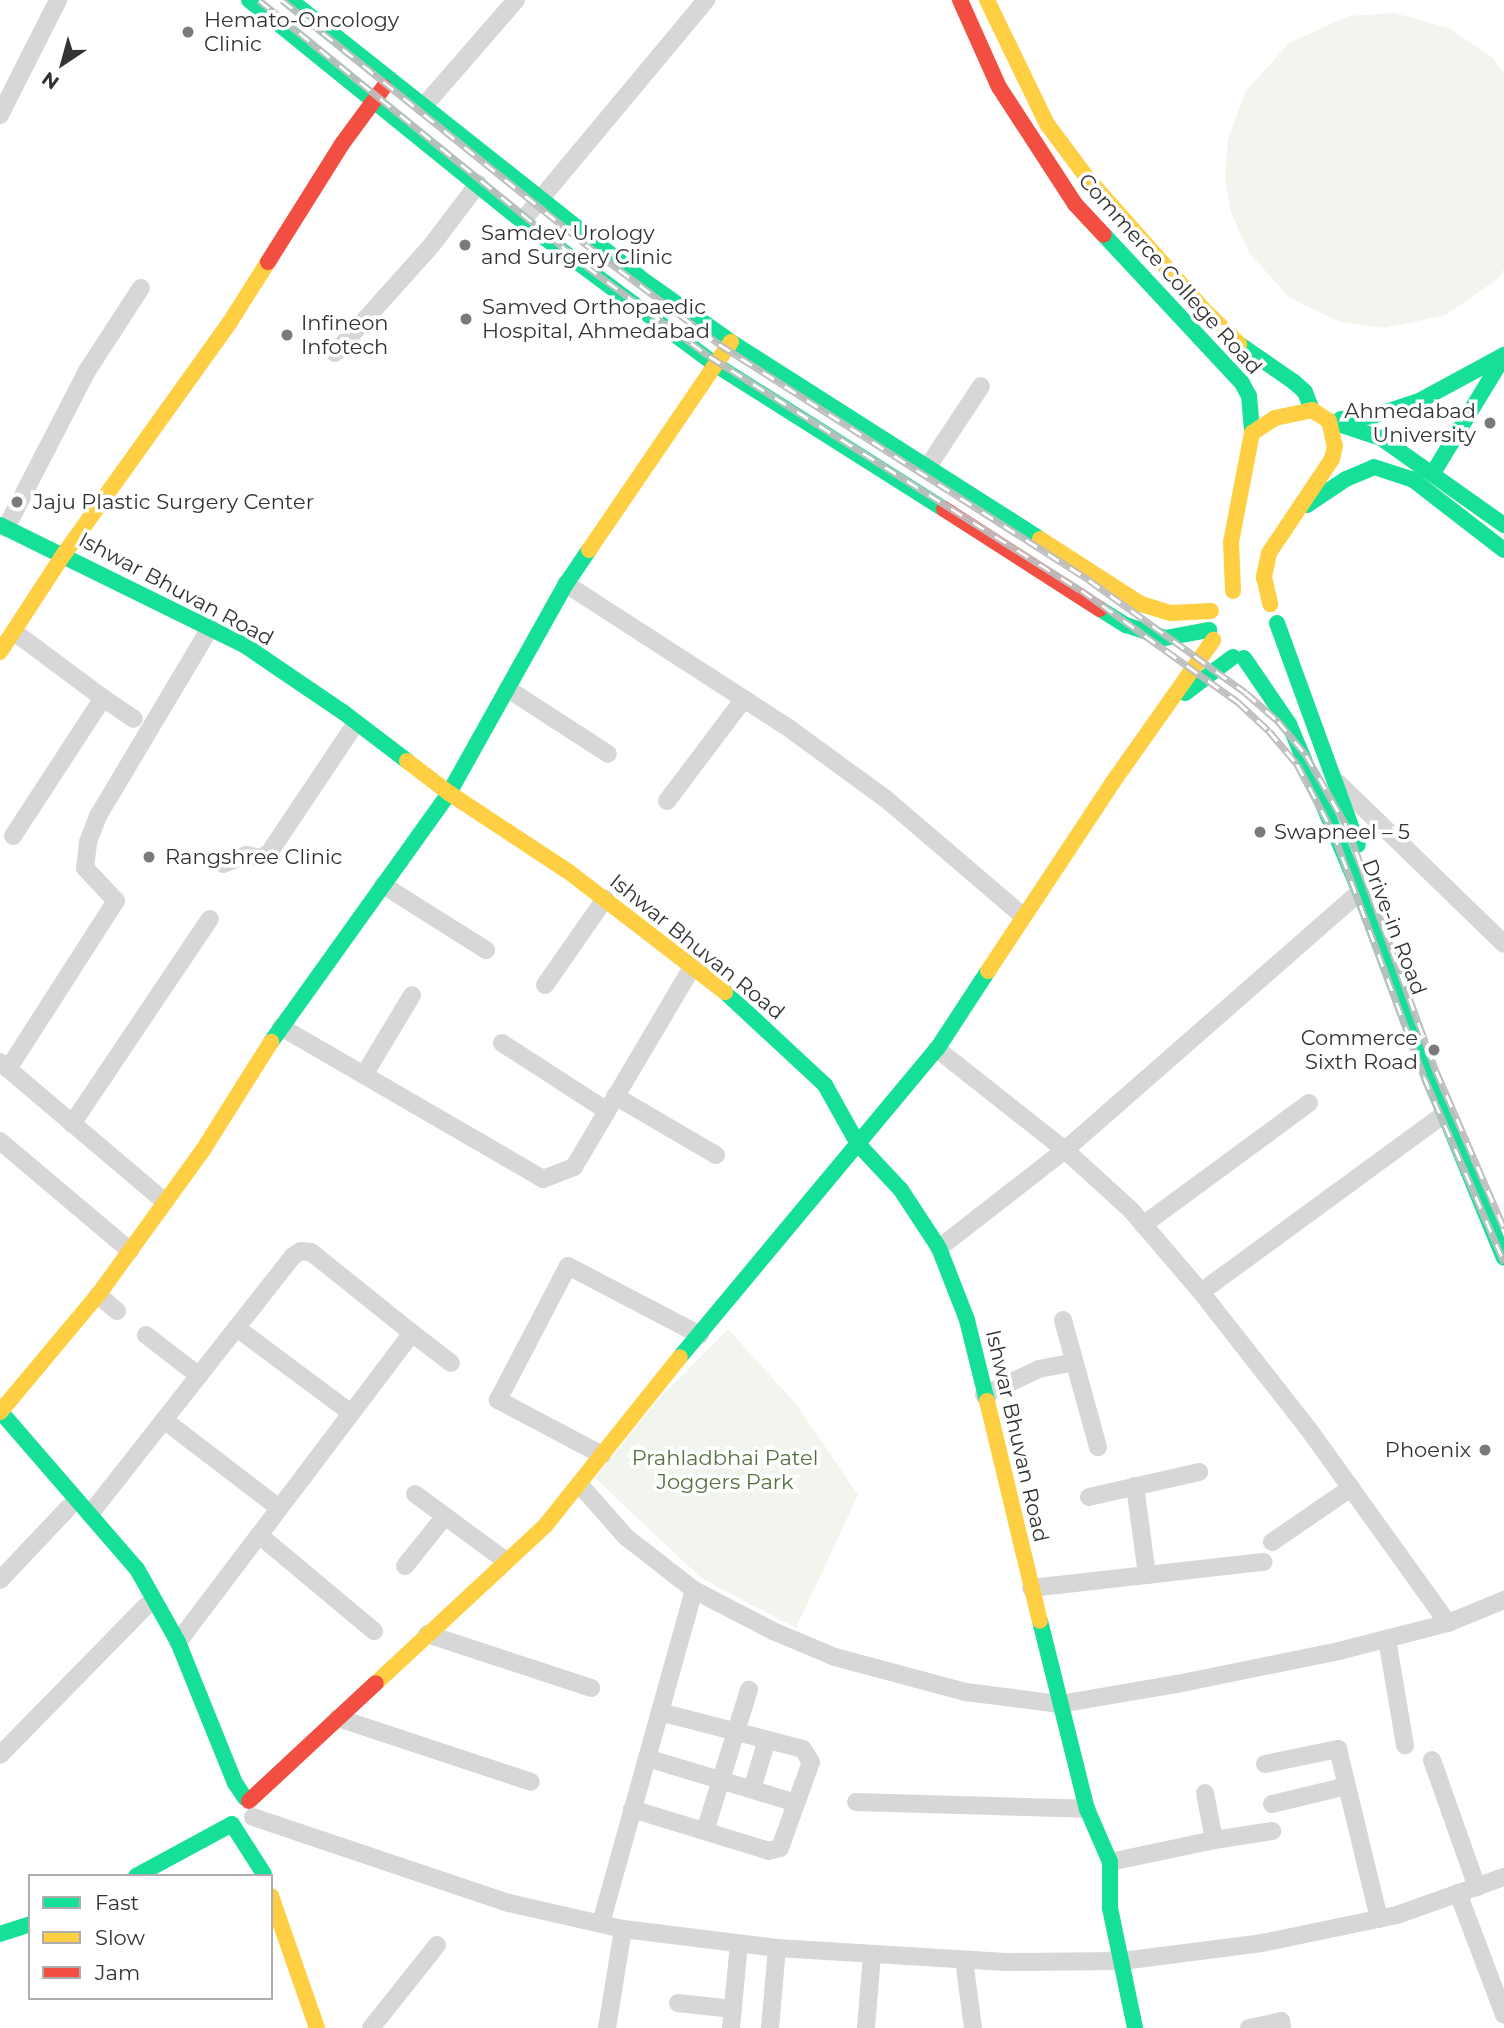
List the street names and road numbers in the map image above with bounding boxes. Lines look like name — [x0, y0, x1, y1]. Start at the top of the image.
street label: Commerce College Road — [1073, 168, 1267, 380]
street label: Ishwar Bhuvan Road — [74, 527, 278, 651]
street label: Drive-in Road — [1357, 856, 1431, 998]
street label: Ishwar Bhuvan Road — [605, 869, 789, 1025]
street label: Ishwar Bhuvan Road — [980, 1327, 1054, 1545]

